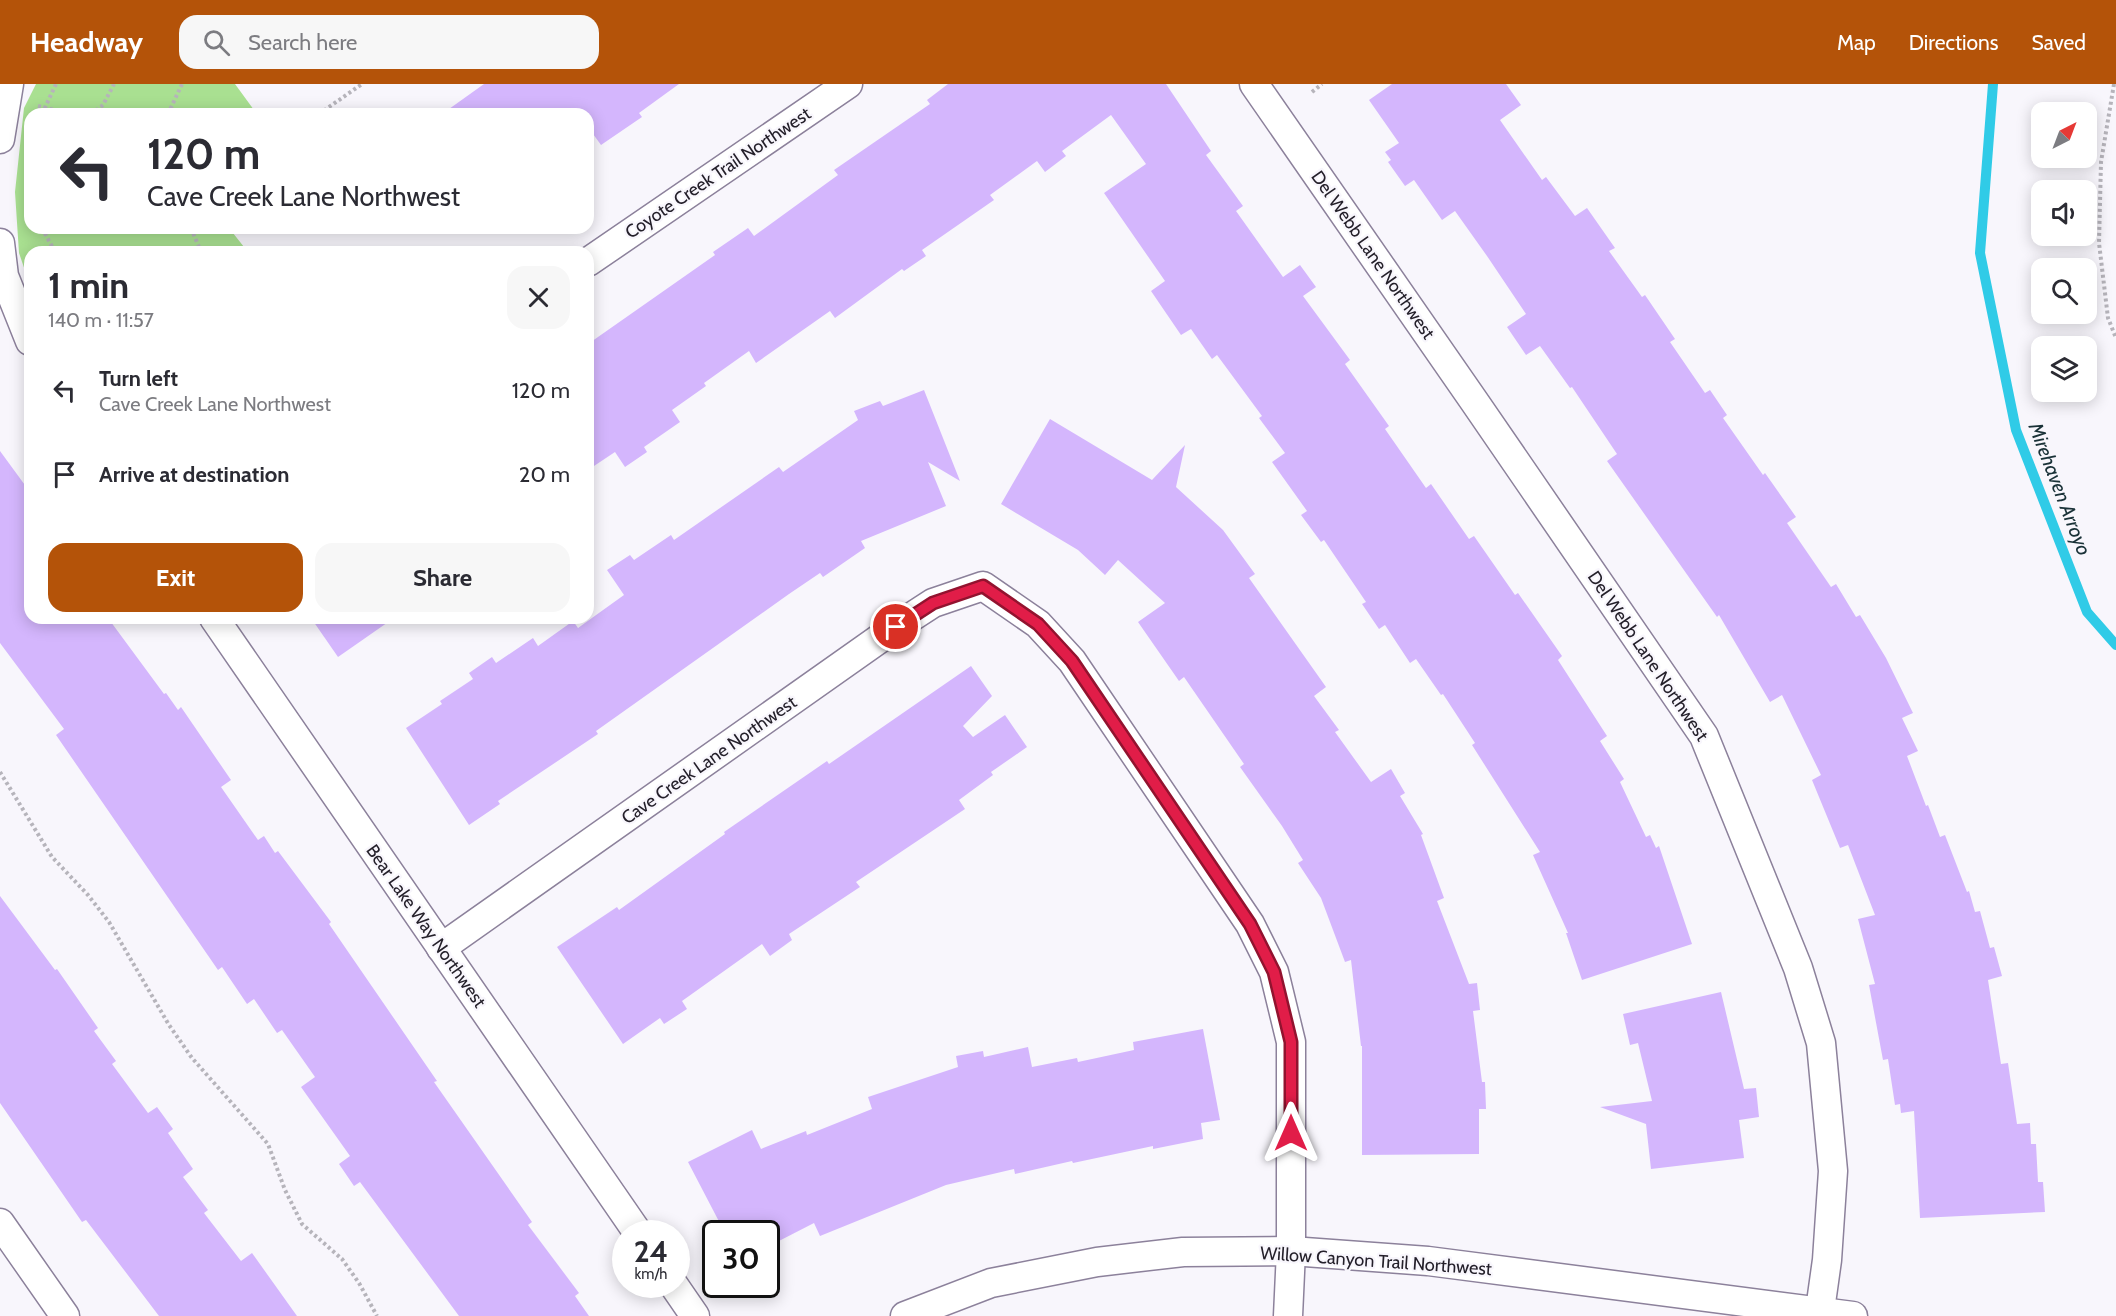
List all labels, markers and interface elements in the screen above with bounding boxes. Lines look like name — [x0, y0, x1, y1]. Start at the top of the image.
search box — [179, 15, 599, 69]
text: Headway — [30, 25, 143, 59]
icon: search — [200, 26, 233, 59]
text: Search here — [248, 29, 357, 56]
text: Map — [1837, 30, 1876, 55]
text: Directions — [1909, 30, 1998, 55]
text: Saved — [2031, 30, 2086, 55]
north arrow — [2031, 102, 2097, 168]
map controls — [2031, 102, 2097, 402]
street label: Coyote Creek Trail Northwest — [621, 103, 815, 243]
text: 120 m — [147, 128, 260, 180]
icon: left — [48, 132, 126, 210]
street label: Del Webb Lane Northwest — [1307, 167, 1439, 343]
text: Cave Creek Lane Northwest — [147, 180, 460, 213]
button: sound — [2031, 180, 2097, 246]
button: search — [2031, 258, 2097, 324]
text: 1 min — [48, 263, 129, 307]
button: close — [507, 266, 570, 329]
text: 140 m · 11:57 — [48, 308, 154, 332]
button: layers — [2031, 336, 2097, 402]
text: Turn left — [99, 365, 178, 392]
icon: left — [48, 374, 81, 407]
text: 120 m — [512, 377, 570, 404]
text: Cave Creek Lane Northwest — [99, 392, 331, 416]
water label: Mirehaven Arroyo — [2023, 418, 2096, 559]
icon: arrive — [48, 458, 81, 491]
text: Arrive at destination — [99, 461, 289, 488]
text: 20 m — [519, 461, 570, 488]
button: Exit — [48, 543, 303, 612]
button: Share — [315, 543, 570, 612]
street label: Del Webb Lane Northwest — [1583, 567, 1713, 745]
pin — [870, 601, 921, 652]
icon: arrive — [879, 610, 912, 643]
street label: Cave Creek Lane Northwest — [617, 691, 801, 829]
street label: Bear Lake Way Northwest — [361, 840, 491, 1012]
position arrow — [1259, 1101, 1323, 1165]
speed limit sign: 30 — [702, 1220, 780, 1298]
text: 24 — [634, 1233, 668, 1270]
street label: Willow Canyon Trail Northwest — [1259, 1242, 1493, 1280]
text: km/h — [635, 1265, 667, 1283]

